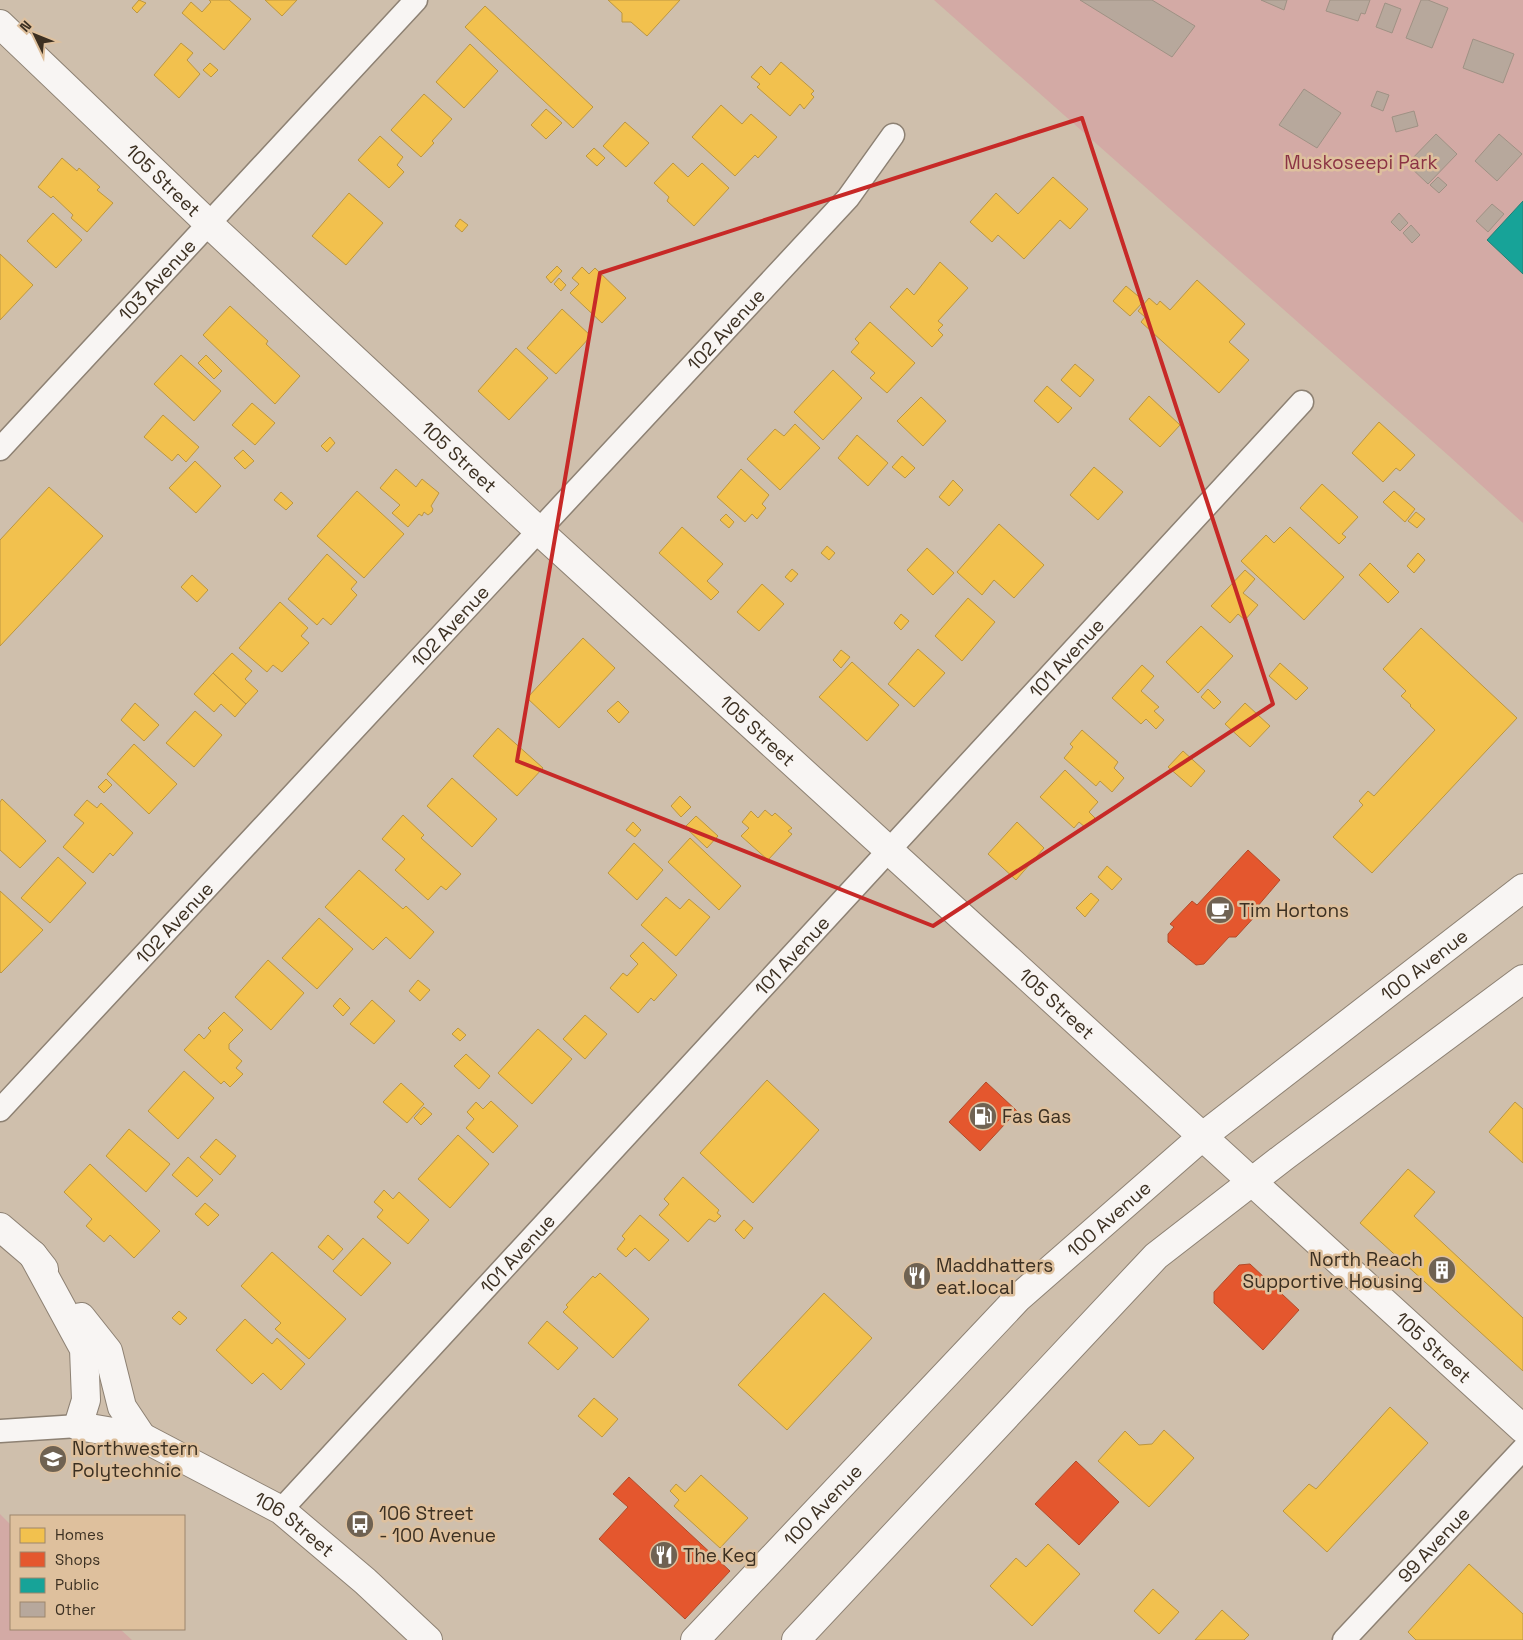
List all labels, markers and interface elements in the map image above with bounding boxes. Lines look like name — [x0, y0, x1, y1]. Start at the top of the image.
north arrow — [10, 10, 60, 60]
text: N — [16, 17, 35, 36]
street label: 105 Street — [121, 139, 206, 222]
park label: Muskoseepi Park — [1284, 150, 1438, 175]
street label: 103 Avenue — [113, 233, 201, 326]
street label: 102 Avenue — [682, 283, 770, 376]
street label: 105 Street — [416, 415, 502, 498]
street label: 102 Avenue — [406, 580, 494, 672]
street label: 101 Avenue — [1023, 612, 1109, 703]
street label: 105 Street — [714, 689, 801, 772]
street label: 102 Avenue — [130, 876, 219, 969]
cafe icon: Tim Hortons — [1205, 895, 1235, 925]
place label: Tim Hortons — [1239, 898, 1349, 923]
street label: 101 Avenue — [749, 910, 835, 1001]
street label: 100 Avenue — [1375, 923, 1473, 1006]
street label: 105 Street — [1013, 962, 1100, 1045]
fuel station icon: Fas Gas — [968, 1101, 998, 1131]
place label: Fas Gas — [1002, 1104, 1071, 1129]
street label: 100 Avenue — [1061, 1175, 1156, 1262]
street label: 101 Avenue — [474, 1208, 561, 1299]
place label: North Reach Supportive Housing — [1243, 1247, 1423, 1294]
place label: Maddhatters eat.local — [936, 1253, 1053, 1300]
building icon: North Reach Supportive Housing — [1427, 1255, 1457, 1285]
restaurant icon: Maddhatters eat.local — [902, 1261, 932, 1291]
street label: 105 Street — [1390, 1306, 1477, 1388]
place label: Northwestern Polytechnic — [72, 1436, 198, 1483]
school or university icon: Northwestern Polytechnic — [38, 1444, 68, 1474]
street label: 100 Avenue — [778, 1458, 868, 1551]
street label: 106 Street — [250, 1486, 340, 1562]
place label: 106 Street - 100 Avenue — [379, 1501, 496, 1548]
street label: 99 Avenue — [1392, 1501, 1475, 1588]
bus stop icon: 106 Street - 100 Avenue — [345, 1509, 375, 1539]
legend — [10, 1515, 185, 1630]
text: Homes — [55, 1525, 104, 1544]
restaurant icon: The Keg — [649, 1540, 679, 1570]
place label: The Keg — [683, 1543, 757, 1568]
text: Shops — [55, 1550, 100, 1569]
text: Public — [55, 1575, 99, 1594]
text: Other — [55, 1600, 96, 1619]

